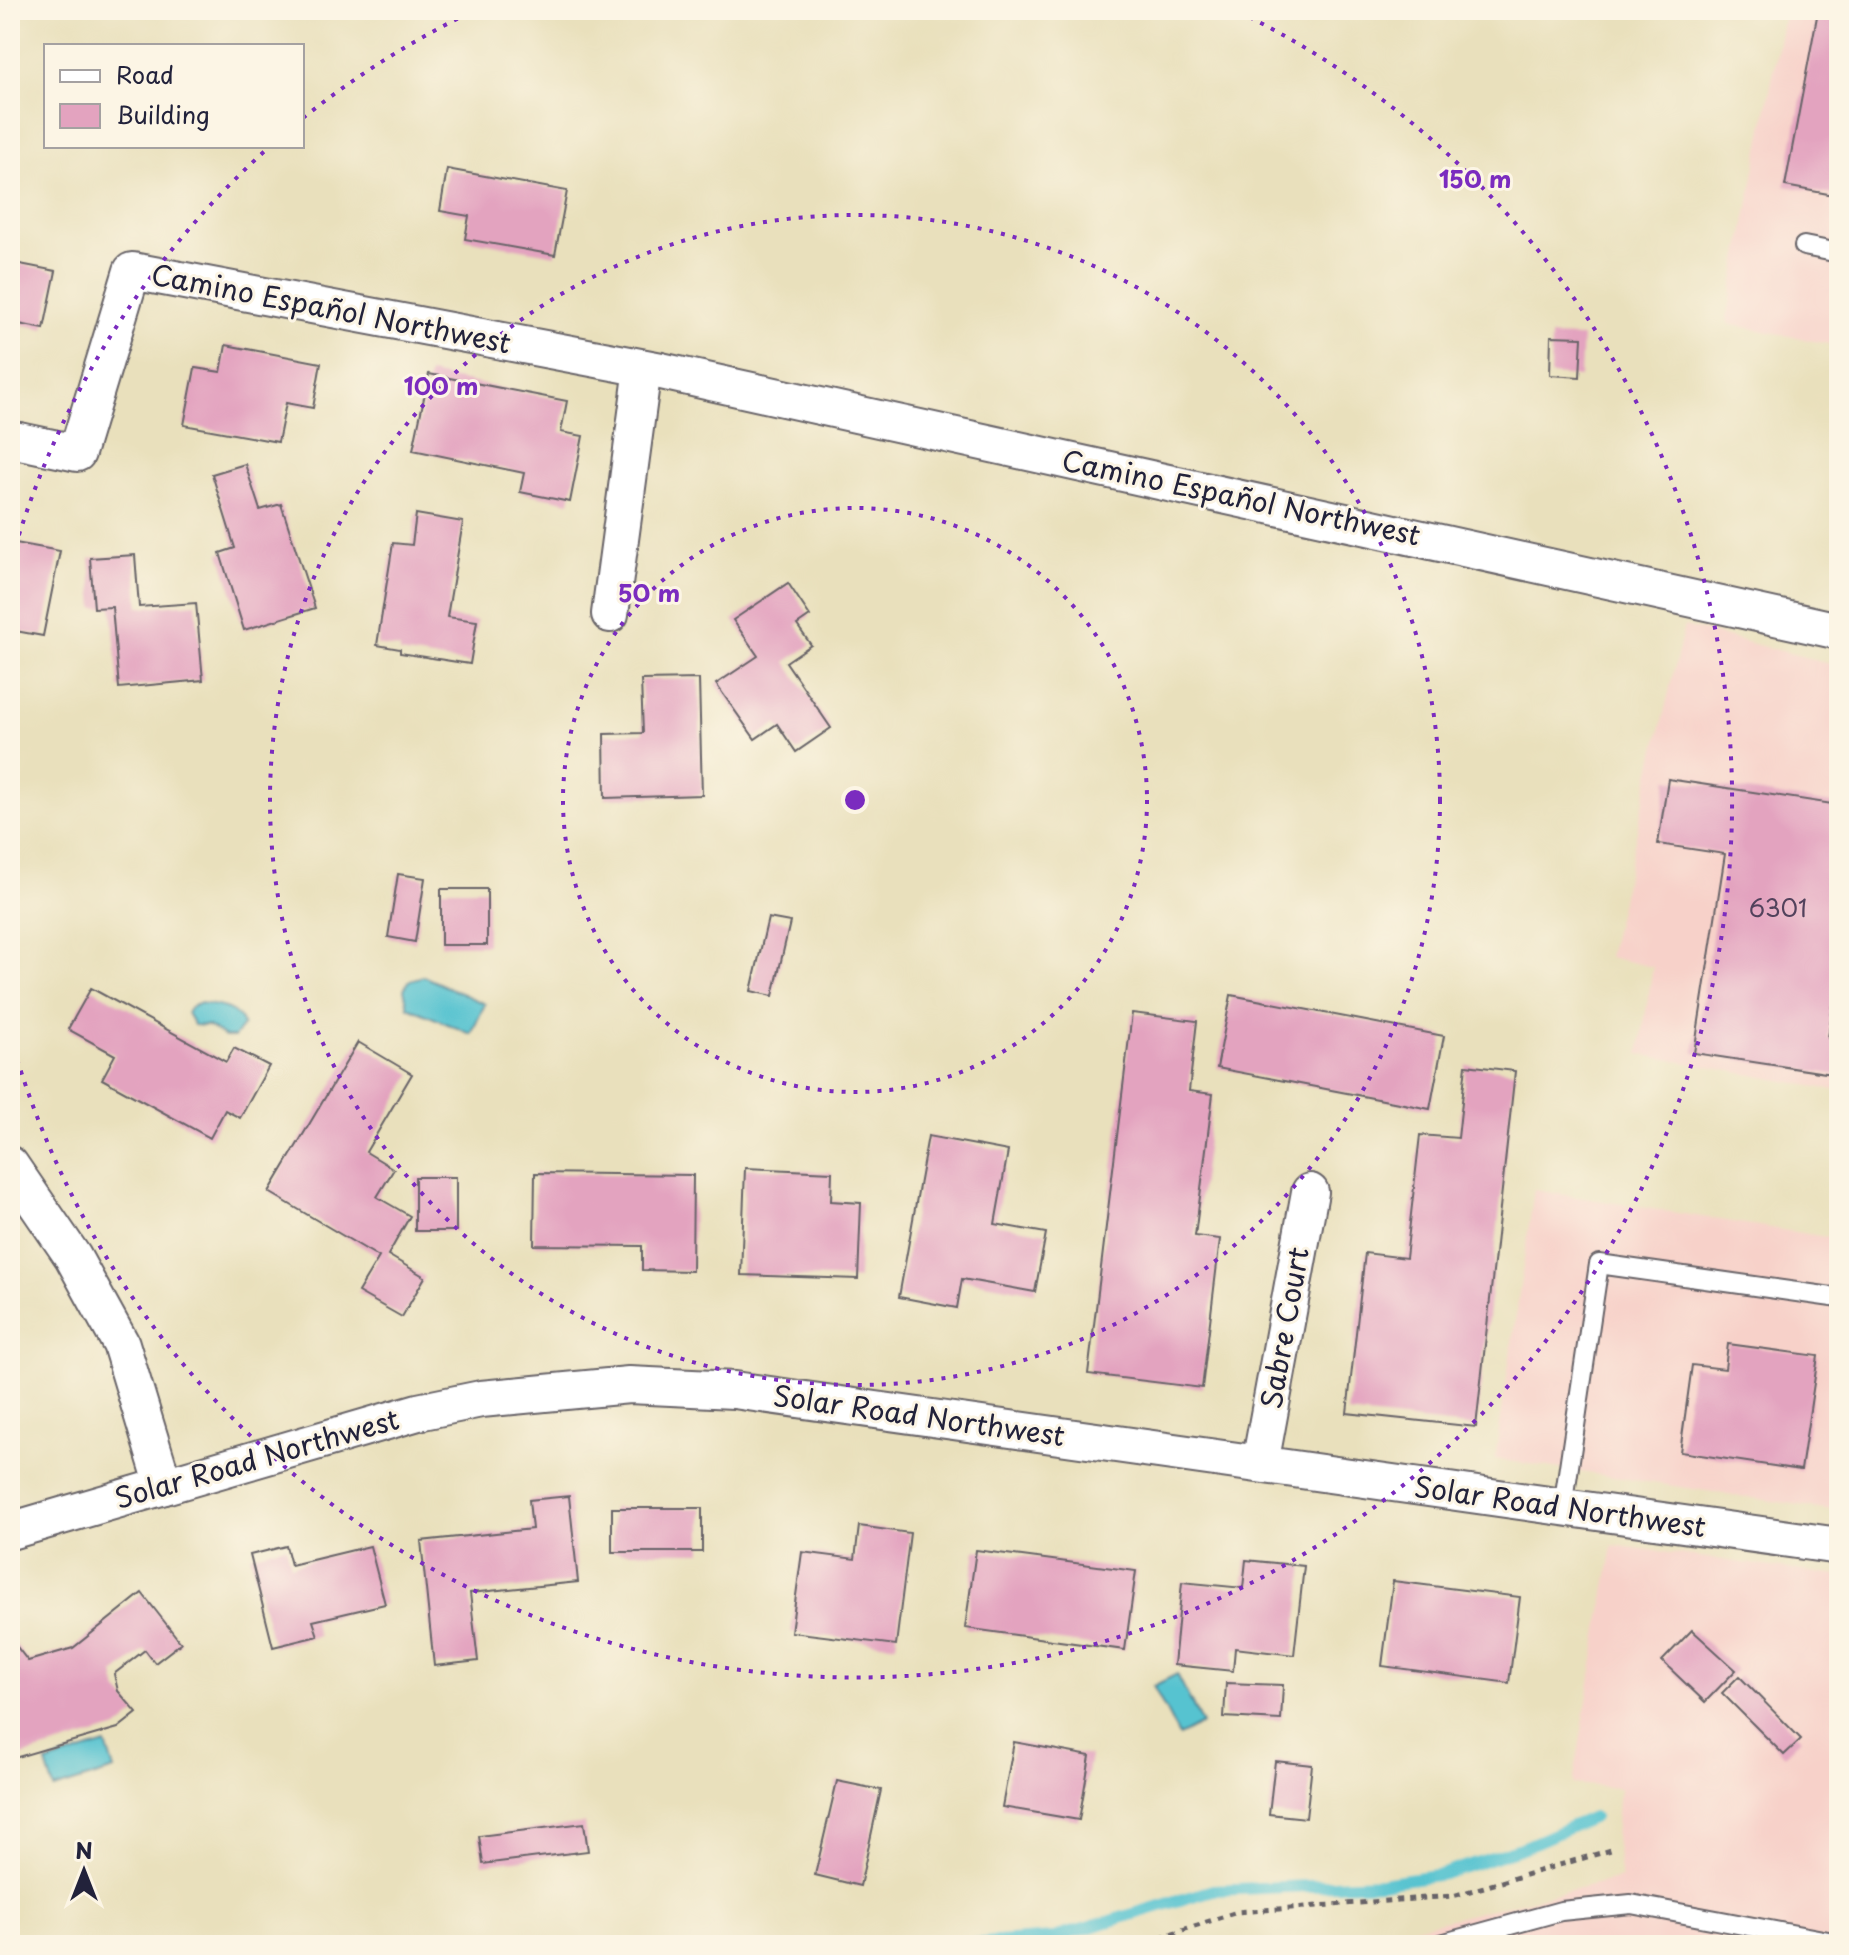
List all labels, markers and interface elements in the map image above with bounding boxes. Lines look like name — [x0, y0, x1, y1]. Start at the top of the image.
legend — [44, 44, 304, 148]
text: Road — [116, 56, 174, 92]
text: Building — [116, 96, 210, 132]
text: 150 m — [1439, 160, 1511, 196]
street label: Camino Español Northwest — [148, 252, 515, 364]
text: 100 m — [404, 367, 478, 403]
street label: Camino Español Northwest — [1058, 438, 1425, 556]
text: 50 m — [618, 574, 680, 610]
centre of rings — [841, 786, 869, 814]
house number: 6301 — [1749, 889, 1807, 925]
street label: Sabre Court — [1248, 1244, 1319, 1412]
street label: Solar Road Northwest — [771, 1373, 1068, 1456]
street label: Solar Road Northwest — [109, 1396, 404, 1519]
street label: Solar Road Northwest — [1412, 1464, 1709, 1547]
north arrow — [44, 1831, 124, 1911]
text: N — [75, 1833, 93, 1866]

